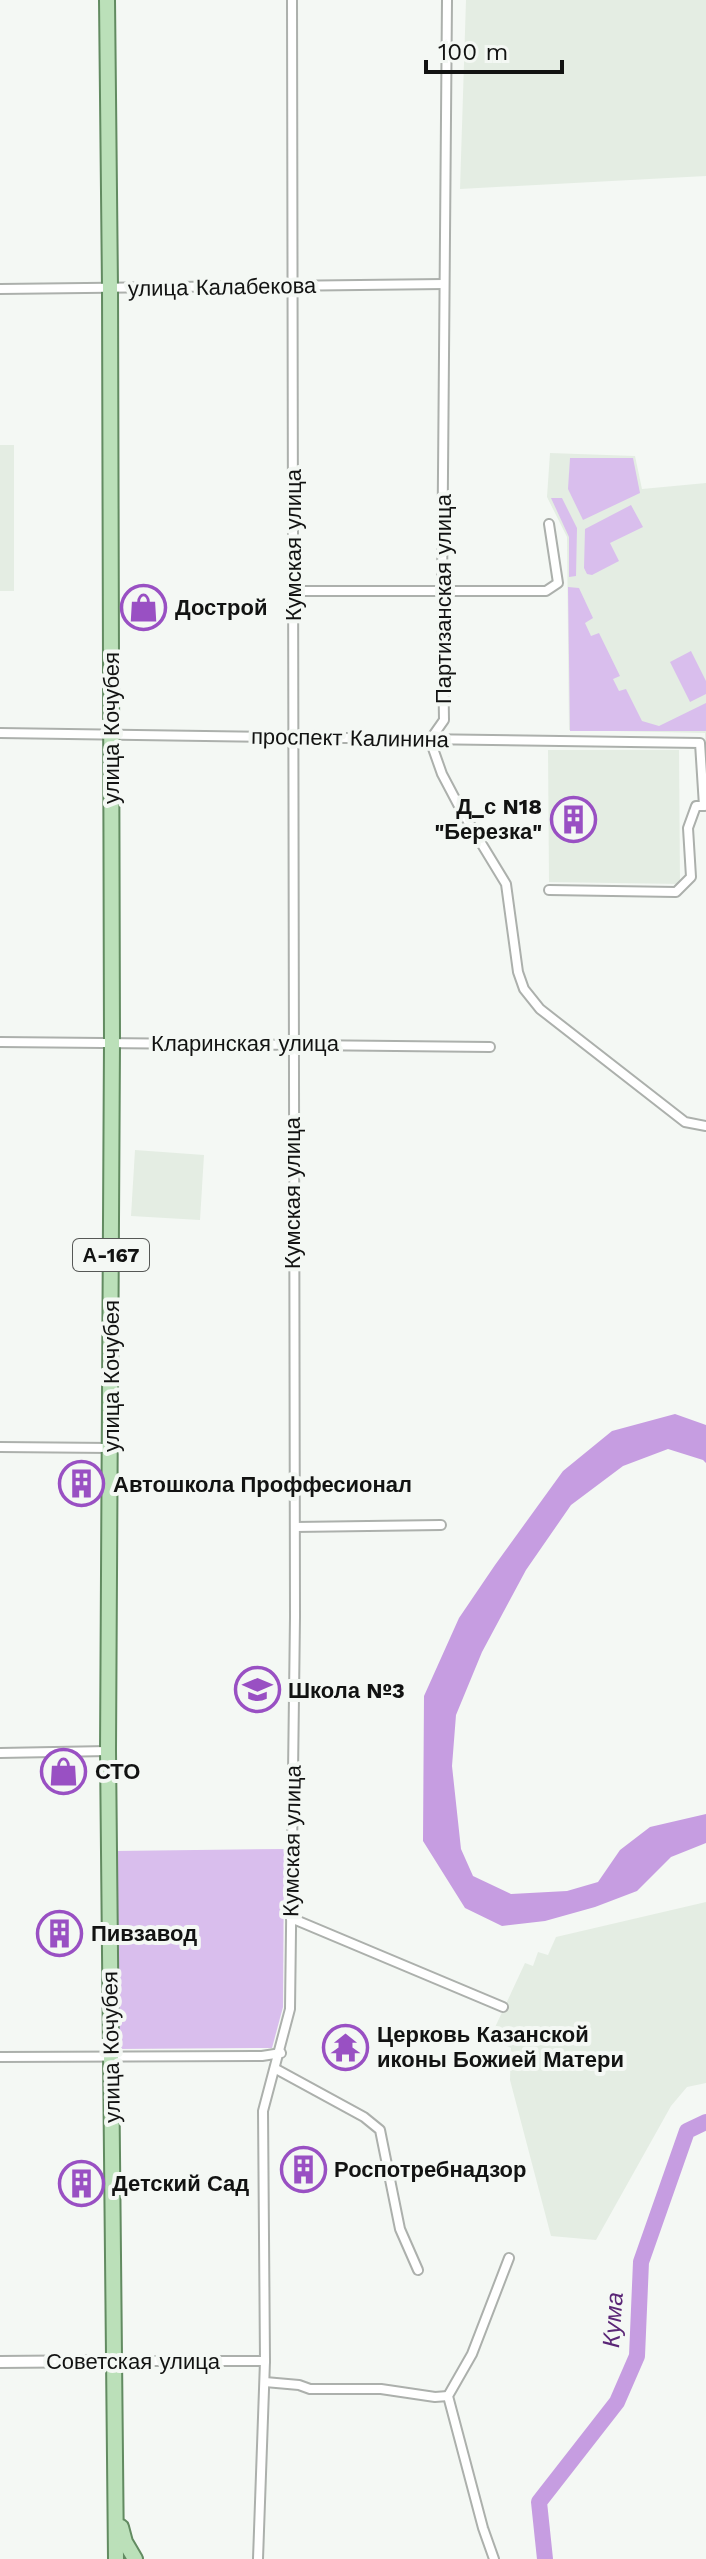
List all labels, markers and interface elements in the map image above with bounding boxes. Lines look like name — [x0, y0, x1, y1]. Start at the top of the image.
scale bar — [426, 24, 562, 74]
text: 100 m — [438, 38, 508, 66]
street label: улица Калабекова — [128, 273, 317, 301]
street label: Кумская улица — [281, 468, 306, 621]
street label: Партизанская улица — [431, 493, 456, 704]
shop icon: Дострой — [120, 583, 168, 631]
place label: Дострой — [175, 595, 268, 620]
street label: улица Кочубея — [99, 652, 124, 804]
street label: проспект Калинина — [251, 724, 450, 752]
place label: Д_с N18 "Березка" — [434, 794, 542, 844]
building icon: Д_с N18 "Березка" — [549, 795, 597, 843]
street label: Кларинская улица — [151, 1031, 340, 1056]
street label: Кумская улица — [280, 1116, 305, 1269]
road number: А-167 — [73, 1239, 149, 1271]
street label: улица Кочубея — [99, 1300, 124, 1452]
building icon: Автошкола Проффесионал — [58, 1460, 106, 1508]
place label: Автошкола Проффесионал — [113, 1472, 412, 1497]
school or university icon: Школа №3 — [233, 1666, 281, 1714]
place label: Школа №3 — [288, 1678, 405, 1703]
shop icon: СТО — [40, 1747, 88, 1795]
place label: СТО — [95, 1759, 140, 1784]
street label: Кумская улица — [278, 1764, 306, 1917]
building icon: Пивзавод — [36, 1909, 84, 1957]
place label: Пивзавод — [91, 1921, 197, 1946]
street label: улица Кочубея — [97, 1971, 125, 2123]
place label: Церковь Казанской иконы Божией Матери — [377, 2022, 624, 2072]
temple icon: Церковь Казанской иконы Божией Матери — [322, 2023, 370, 2071]
building icon: Роспотребнадзор — [279, 2145, 327, 2193]
place label: Роспотребнадзор — [334, 2157, 526, 2182]
building icon: Детский Сад — [57, 2159, 105, 2207]
place label: Детский Сад — [112, 2171, 249, 2196]
water label: Кума — [597, 2291, 629, 2349]
street label: Советская улица — [46, 2349, 221, 2374]

